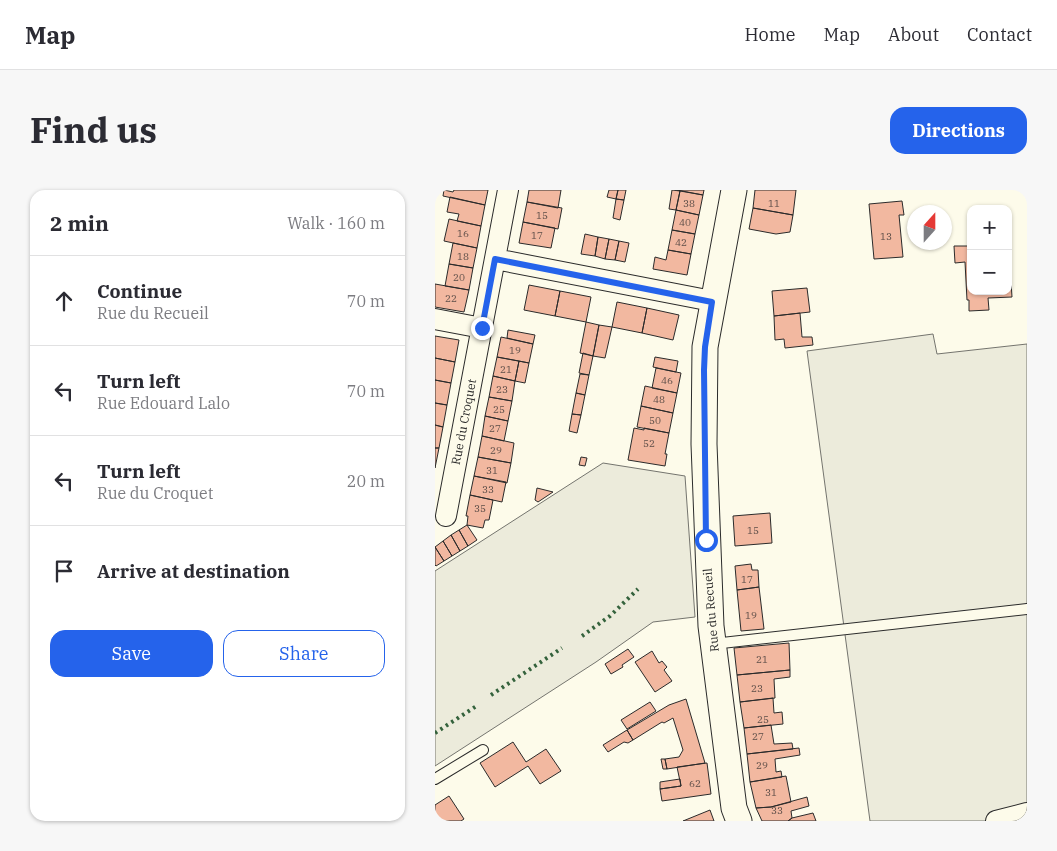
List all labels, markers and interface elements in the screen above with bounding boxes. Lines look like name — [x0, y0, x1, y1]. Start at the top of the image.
text: Map — [25, 19, 75, 51]
text: Home — [744, 23, 796, 46]
text: Map — [824, 23, 860, 46]
text: About — [888, 23, 939, 46]
text: Contact — [967, 23, 1032, 46]
text: Find us — [30, 107, 157, 153]
button: Directions — [890, 107, 1027, 154]
house number: 38 — [683, 197, 695, 210]
house number: 11 — [768, 197, 780, 210]
north arrow — [907, 205, 952, 250]
map controls — [967, 205, 1012, 295]
button: + — [967, 205, 1012, 250]
text: 2 min — [50, 209, 109, 237]
house number: 15 — [536, 209, 548, 222]
text: Walk · 160 m — [287, 213, 385, 233]
house number: 40 — [679, 216, 691, 229]
house number: 16 — [457, 227, 469, 240]
house number: 17 — [531, 229, 543, 242]
house number: 13 — [880, 230, 892, 243]
house number: 42 — [675, 236, 687, 249]
house number: 18 — [457, 250, 469, 263]
button: − — [967, 250, 1012, 295]
house number: 20 — [453, 271, 465, 284]
text: Continue — [97, 279, 182, 303]
icon: ahead — [50, 287, 78, 315]
text: 70 m — [347, 291, 385, 311]
house number: 22 — [445, 292, 457, 305]
text: Rue du Recueil — [97, 303, 209, 323]
route end — [471, 317, 494, 340]
house number: 19 — [509, 344, 521, 357]
house number: 21 — [500, 363, 512, 376]
text: Turn left — [97, 369, 180, 393]
house number: 46 — [661, 374, 673, 387]
icon: left — [50, 377, 78, 405]
street label: Rue du Croquet — [448, 378, 479, 466]
text: 70 m — [347, 381, 385, 401]
house number: 23 — [496, 383, 508, 396]
text: Rue Edouard Lalo — [97, 393, 230, 413]
house number: 48 — [653, 393, 665, 406]
house number: 25 — [493, 403, 505, 416]
house number: 50 — [649, 414, 661, 427]
house number: 27 — [489, 422, 501, 435]
house number: 52 — [643, 437, 655, 450]
house number: 29 — [490, 444, 502, 457]
text: Turn left — [97, 459, 180, 483]
house number: 31 — [486, 464, 498, 477]
icon: left — [50, 467, 78, 495]
text: 20 m — [347, 471, 385, 491]
text: Rue du Croquet — [97, 483, 213, 503]
house number: 33 — [482, 483, 494, 496]
house number: 35 — [474, 502, 486, 515]
house number: 15 — [747, 524, 759, 537]
route start — [695, 529, 718, 552]
icon: arrive — [50, 557, 78, 585]
text: Arrive at destination — [97, 559, 290, 583]
street label: Rue du Recueil — [699, 567, 722, 652]
house number: 17 — [741, 573, 753, 586]
house number: 19 — [745, 609, 757, 622]
button: Save — [50, 630, 213, 677]
button: Share — [223, 630, 385, 677]
house number: 21 — [756, 653, 768, 666]
house number: 23 — [751, 682, 763, 695]
house number: 25 — [757, 713, 769, 726]
house number: 27 — [752, 730, 764, 743]
house number: 29 — [756, 759, 768, 772]
house number: 62 — [689, 777, 701, 790]
house number: 31 — [765, 786, 777, 799]
house number: 33 — [771, 804, 783, 817]

